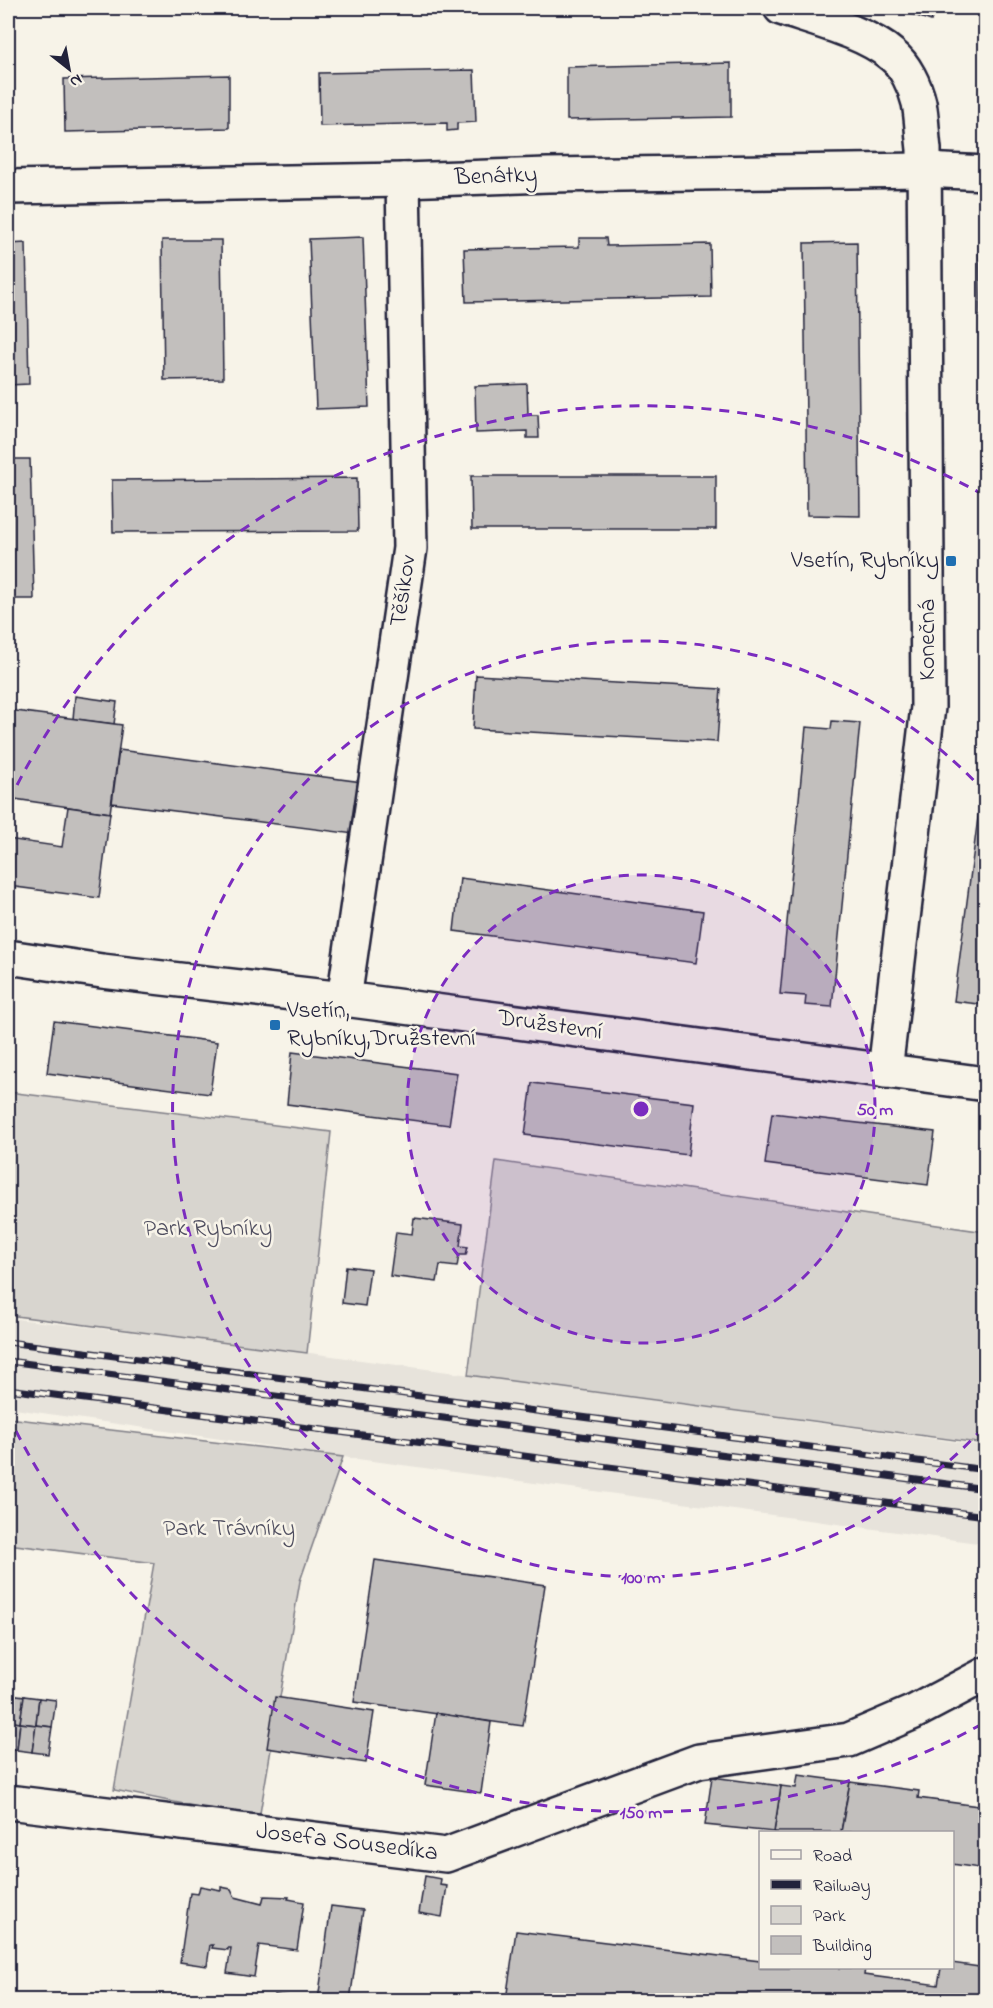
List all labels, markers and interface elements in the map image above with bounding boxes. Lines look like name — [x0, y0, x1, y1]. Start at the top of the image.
north arrow — [39, 39, 99, 99]
text: N — [65, 67, 87, 93]
street label: Benátky — [453, 158, 538, 197]
place label: Vsetín, Rybníky — [790, 544, 939, 580]
street label: Těšíkov — [382, 552, 426, 629]
marker: Vsetín, Rybníky — [944, 554, 958, 568]
street label: Konečná — [911, 599, 946, 681]
place label: Vsetín, Rybníky,Družstevní — [286, 994, 476, 1058]
street label: Družstevní — [494, 1001, 605, 1051]
marker: Vsetín, Rybníky,Družstevní — [268, 1018, 282, 1032]
text: 50 m — [857, 1098, 893, 1124]
centre of rings — [631, 1099, 651, 1119]
park label: Park Rybníky — [144, 1212, 272, 1248]
park label: Park Trávníky — [163, 1512, 295, 1548]
text: 100 m — [621, 1566, 661, 1592]
text: 150 m — [620, 1801, 662, 1827]
street label: Josefa Sousedíka — [254, 1814, 440, 1872]
legend — [759, 1831, 954, 1969]
text: Road — [813, 1844, 852, 1870]
text: Railway — [813, 1874, 870, 1900]
text: Park — [813, 1904, 846, 1930]
text: Building — [812, 1934, 872, 1961]

